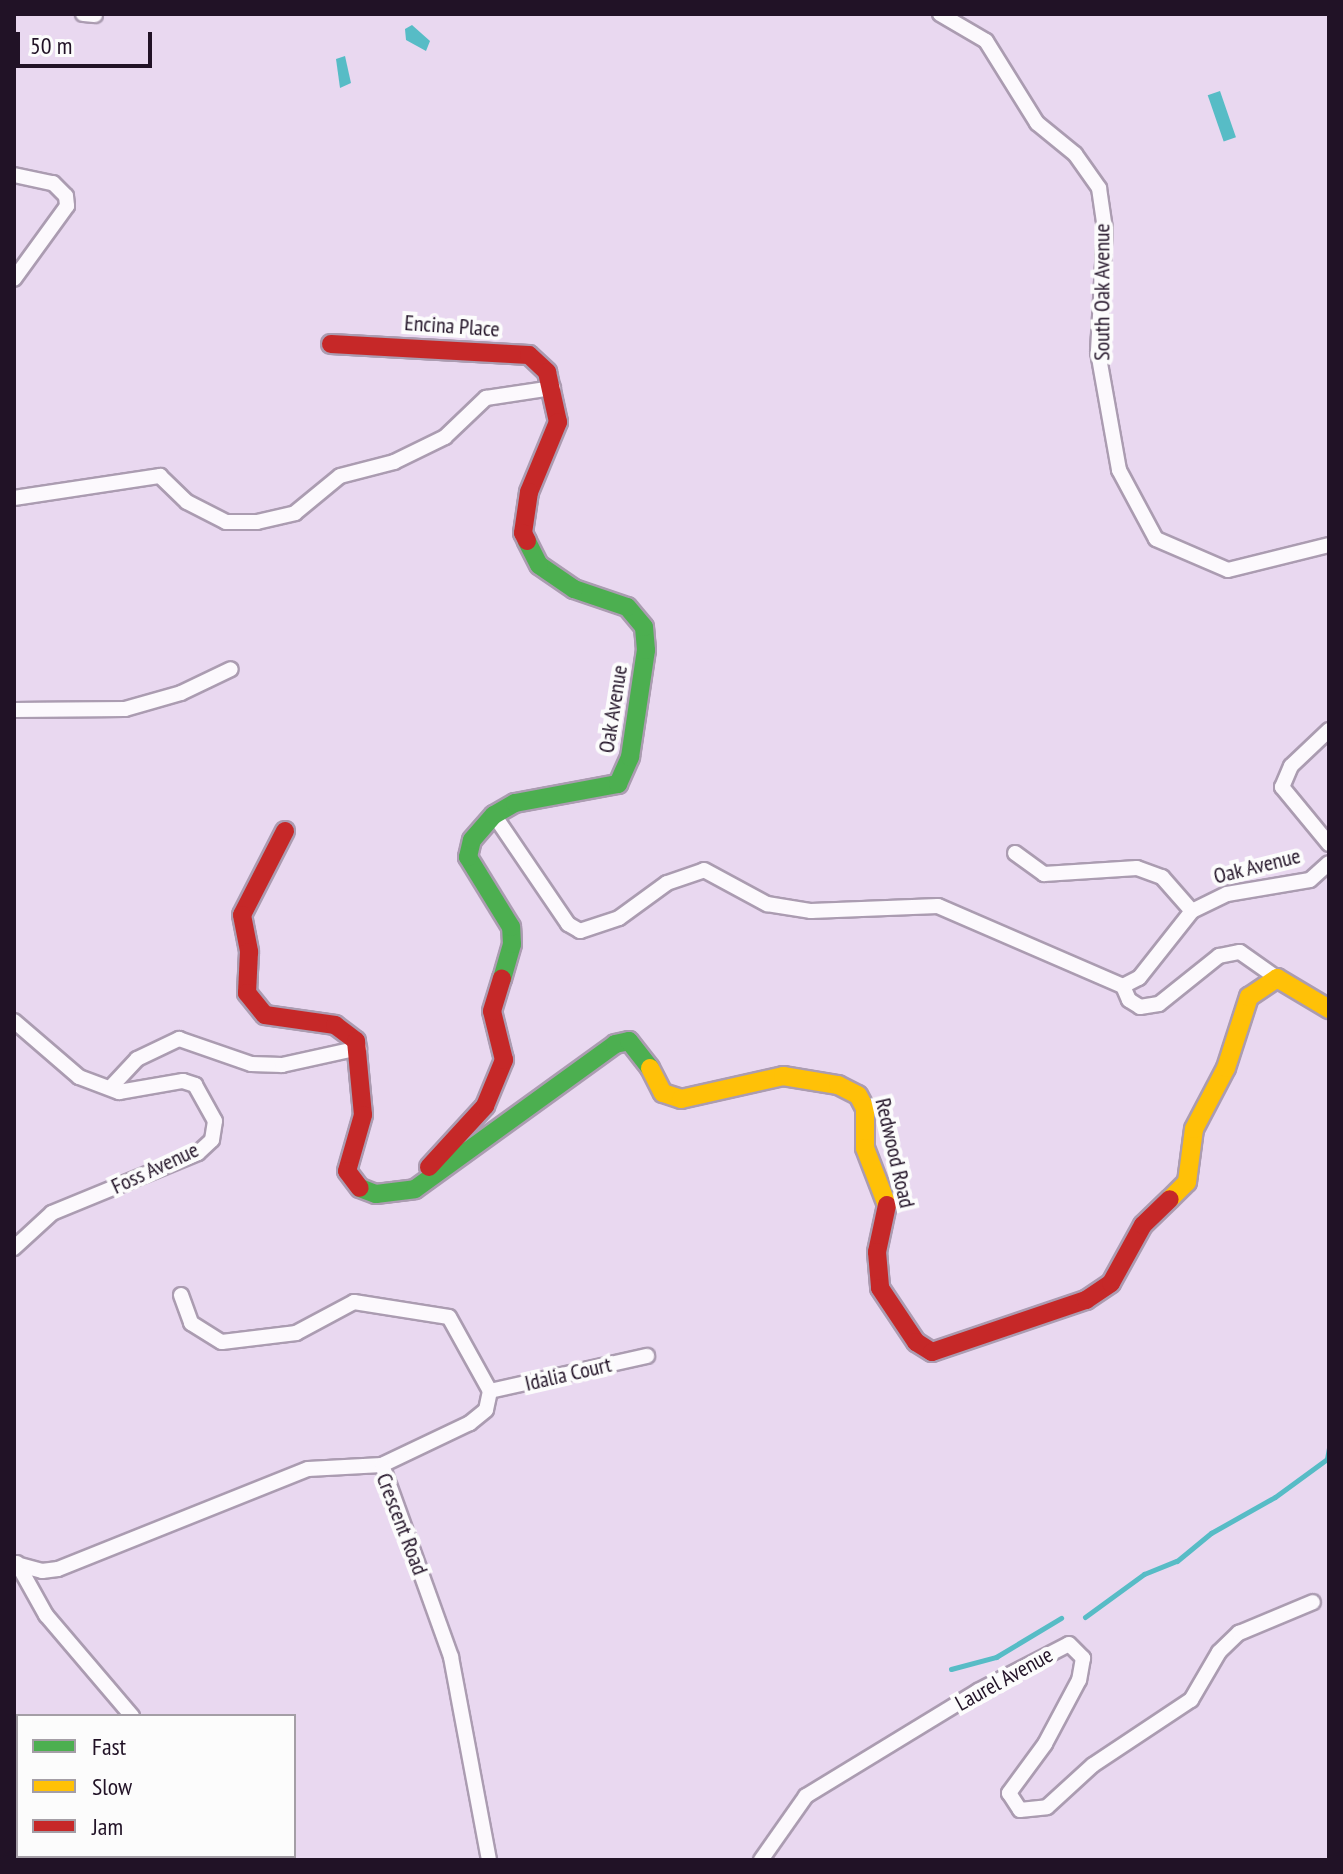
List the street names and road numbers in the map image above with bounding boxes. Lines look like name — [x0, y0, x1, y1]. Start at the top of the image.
street label: South Oak Avenue — [1089, 223, 1115, 361]
street label: Encina Place — [404, 310, 500, 342]
street label: Oak Avenue — [593, 663, 633, 755]
street label: Oak Avenue — [1210, 842, 1304, 890]
street label: Redwood Road — [870, 1096, 920, 1210]
street label: Foss Avenue — [107, 1136, 203, 1200]
street label: Idalia Court — [522, 1351, 614, 1397]
street label: Crescent Road — [371, 1469, 433, 1579]
street label: Laurel Avenue — [950, 1641, 1058, 1717]

